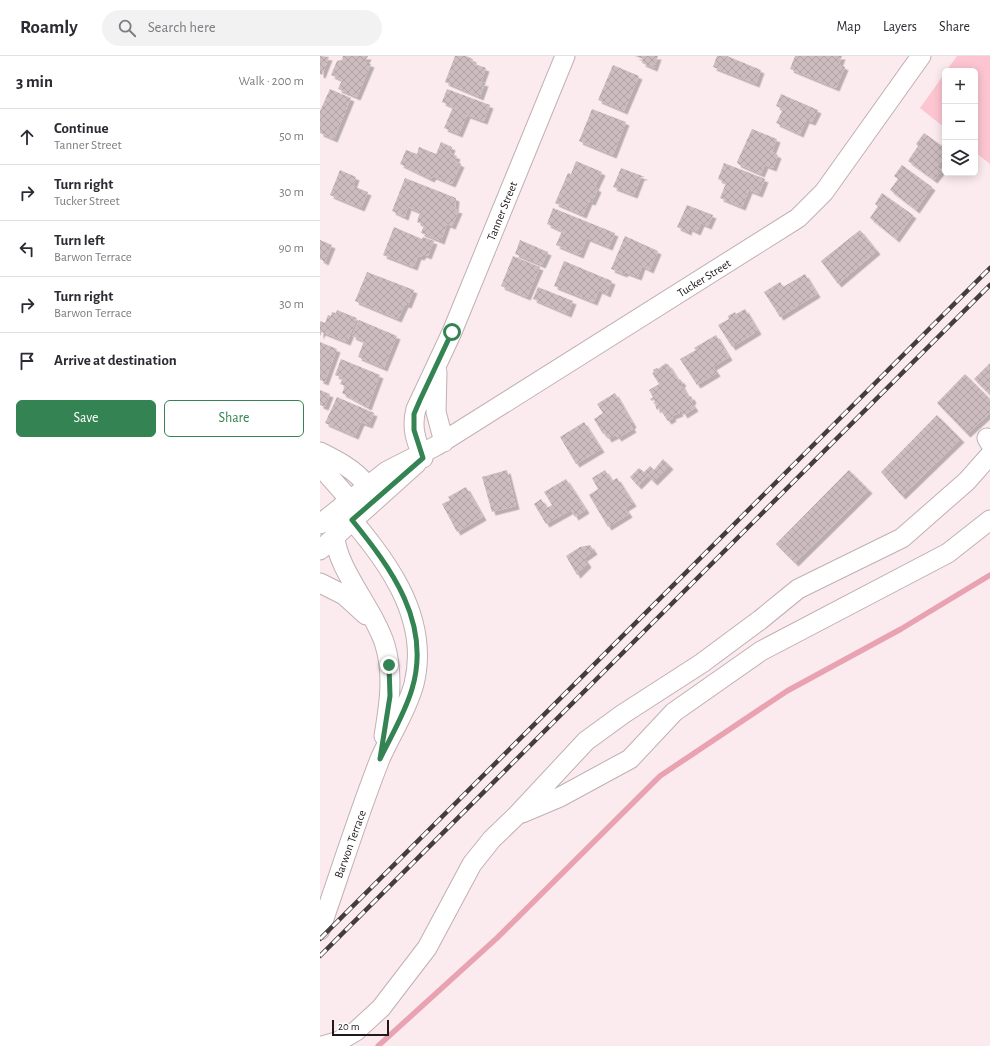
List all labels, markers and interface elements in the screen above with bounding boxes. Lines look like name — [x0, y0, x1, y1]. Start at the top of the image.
search box — [102, 10, 382, 46]
icon: search — [116, 17, 138, 39]
text: Roamly — [20, 18, 78, 37]
text: Search here — [148, 20, 216, 35]
text: Map — [836, 20, 861, 34]
text: Layers — [883, 20, 917, 34]
text: Share — [939, 20, 970, 34]
map controls — [942, 68, 978, 176]
button: + — [942, 68, 978, 104]
text: 3 min — [16, 73, 53, 90]
text: Walk · 200 m — [238, 75, 304, 88]
button: − — [942, 104, 978, 140]
text: Continue — [54, 121, 109, 136]
icon: ahead — [16, 126, 38, 148]
text: 50 m — [279, 130, 304, 143]
text: Tanner Street — [54, 139, 122, 152]
button: layers — [942, 140, 978, 176]
text: Turn right — [54, 177, 113, 192]
street label: Tanner Street — [485, 180, 519, 242]
icon: right — [16, 182, 38, 204]
text: 30 m — [279, 186, 304, 199]
text: Tucker Street — [54, 195, 120, 208]
text: Turn left — [54, 233, 105, 248]
icon: left — [16, 238, 38, 260]
text: 90 m — [278, 242, 304, 255]
text: Barwon Terrace — [54, 251, 132, 264]
street label: Tucker Street — [675, 257, 733, 299]
text: Turn right — [54, 289, 113, 304]
icon: right — [16, 294, 38, 316]
text: 30 m — [279, 298, 304, 311]
text: Barwon Terrace — [54, 307, 132, 320]
route start — [443, 323, 461, 341]
icon: arrive — [16, 350, 38, 372]
text: Arrive at destination — [54, 353, 177, 368]
button: Save — [16, 400, 156, 437]
button: Share — [164, 400, 304, 437]
route end — [380, 656, 398, 674]
street label: Barwon Terrace — [332, 808, 368, 880]
scale bar — [332, 1018, 389, 1037]
text: 20 m — [338, 1021, 359, 1032]

